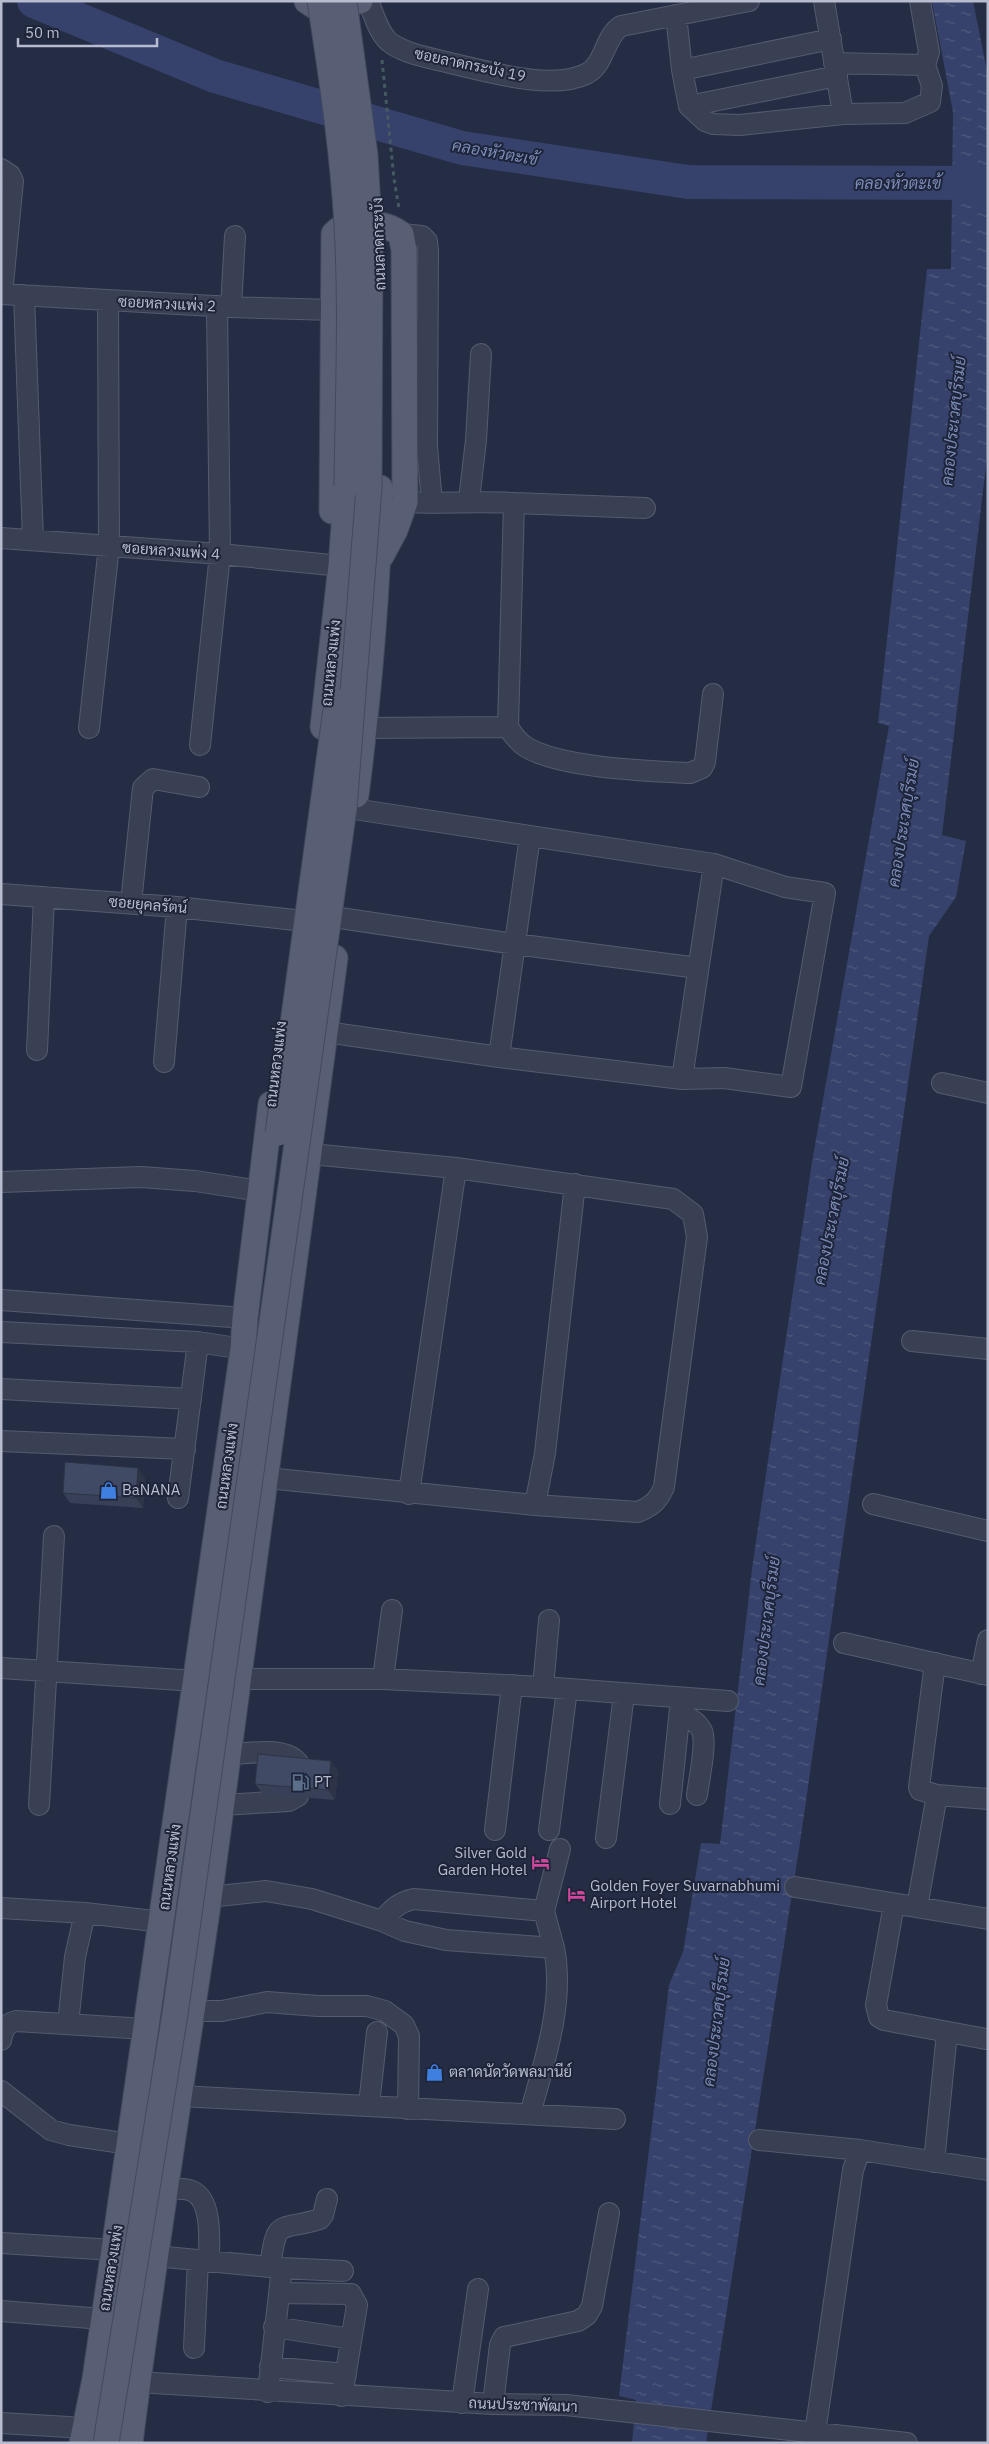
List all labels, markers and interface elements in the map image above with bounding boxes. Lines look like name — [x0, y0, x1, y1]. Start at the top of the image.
scale bar — [18, 15, 156, 47]
text: 50 m — [25, 23, 60, 42]
street label: ซอยลาดกระบัง 19 — [413, 43, 528, 86]
water label: คลองหัวตะเข้ — [451, 134, 543, 170]
water label: คลองหัวตะเข้ — [855, 172, 944, 193]
street label: ถนนลาดกระบัง — [367, 197, 390, 291]
street label: ซอยหลวงแพ่ง 2 — [117, 291, 217, 316]
water label: คลองประเวศบุรีรมย์ — [934, 353, 972, 487]
street label: ซอยหลวงแพ่ง 4 — [121, 538, 221, 563]
street label: ถนนหลวงแพ่ง — [317, 619, 344, 707]
water label: คลองประเวศบุรีรมย์ — [881, 755, 925, 889]
street label: ซอยยุคลรัตน์ — [108, 892, 188, 919]
street label: ถนนหลวงแพ่ง — [261, 1020, 290, 1108]
water label: คลองประเวศบุรีรมย์ — [807, 1153, 856, 1287]
street label: ถนนหลวงแพ่ง — [211, 1422, 242, 1510]
shop icon: BaNANA — [98, 1480, 118, 1500]
place label: BaNANA — [122, 1480, 181, 1499]
water label: คลองประเวศบุรีรมย์ — [746, 1553, 786, 1687]
fuel station icon: PT — [290, 1772, 310, 1792]
place label: PT — [314, 1772, 332, 1791]
street label: ถนนหลวงแพ่ง — [154, 1823, 185, 1911]
place label: Silver Gold Garden Hotel — [438, 1843, 527, 1879]
hotel icon: Silver Gold Garden Hotel — [531, 1852, 551, 1872]
place label: Golden Foyer Suvarnabhumi Airport Hotel — [590, 1876, 780, 1912]
hotel icon: Golden Foyer Suvarnabhumi Airport Hotel — [566, 1885, 586, 1905]
water label: คลองประเวศบุรีรมย์ — [696, 1954, 736, 2088]
shop icon: ตลาดนัดวัดพลมานีย์ — [425, 2062, 445, 2082]
place label: ตลาดนัดวัดพลมานีย์ — [449, 2062, 572, 2081]
street label: ถนนหลวงแพ่ง — [94, 2224, 127, 2312]
street label: ถนนประชาพัฒนา — [468, 2393, 578, 2416]

